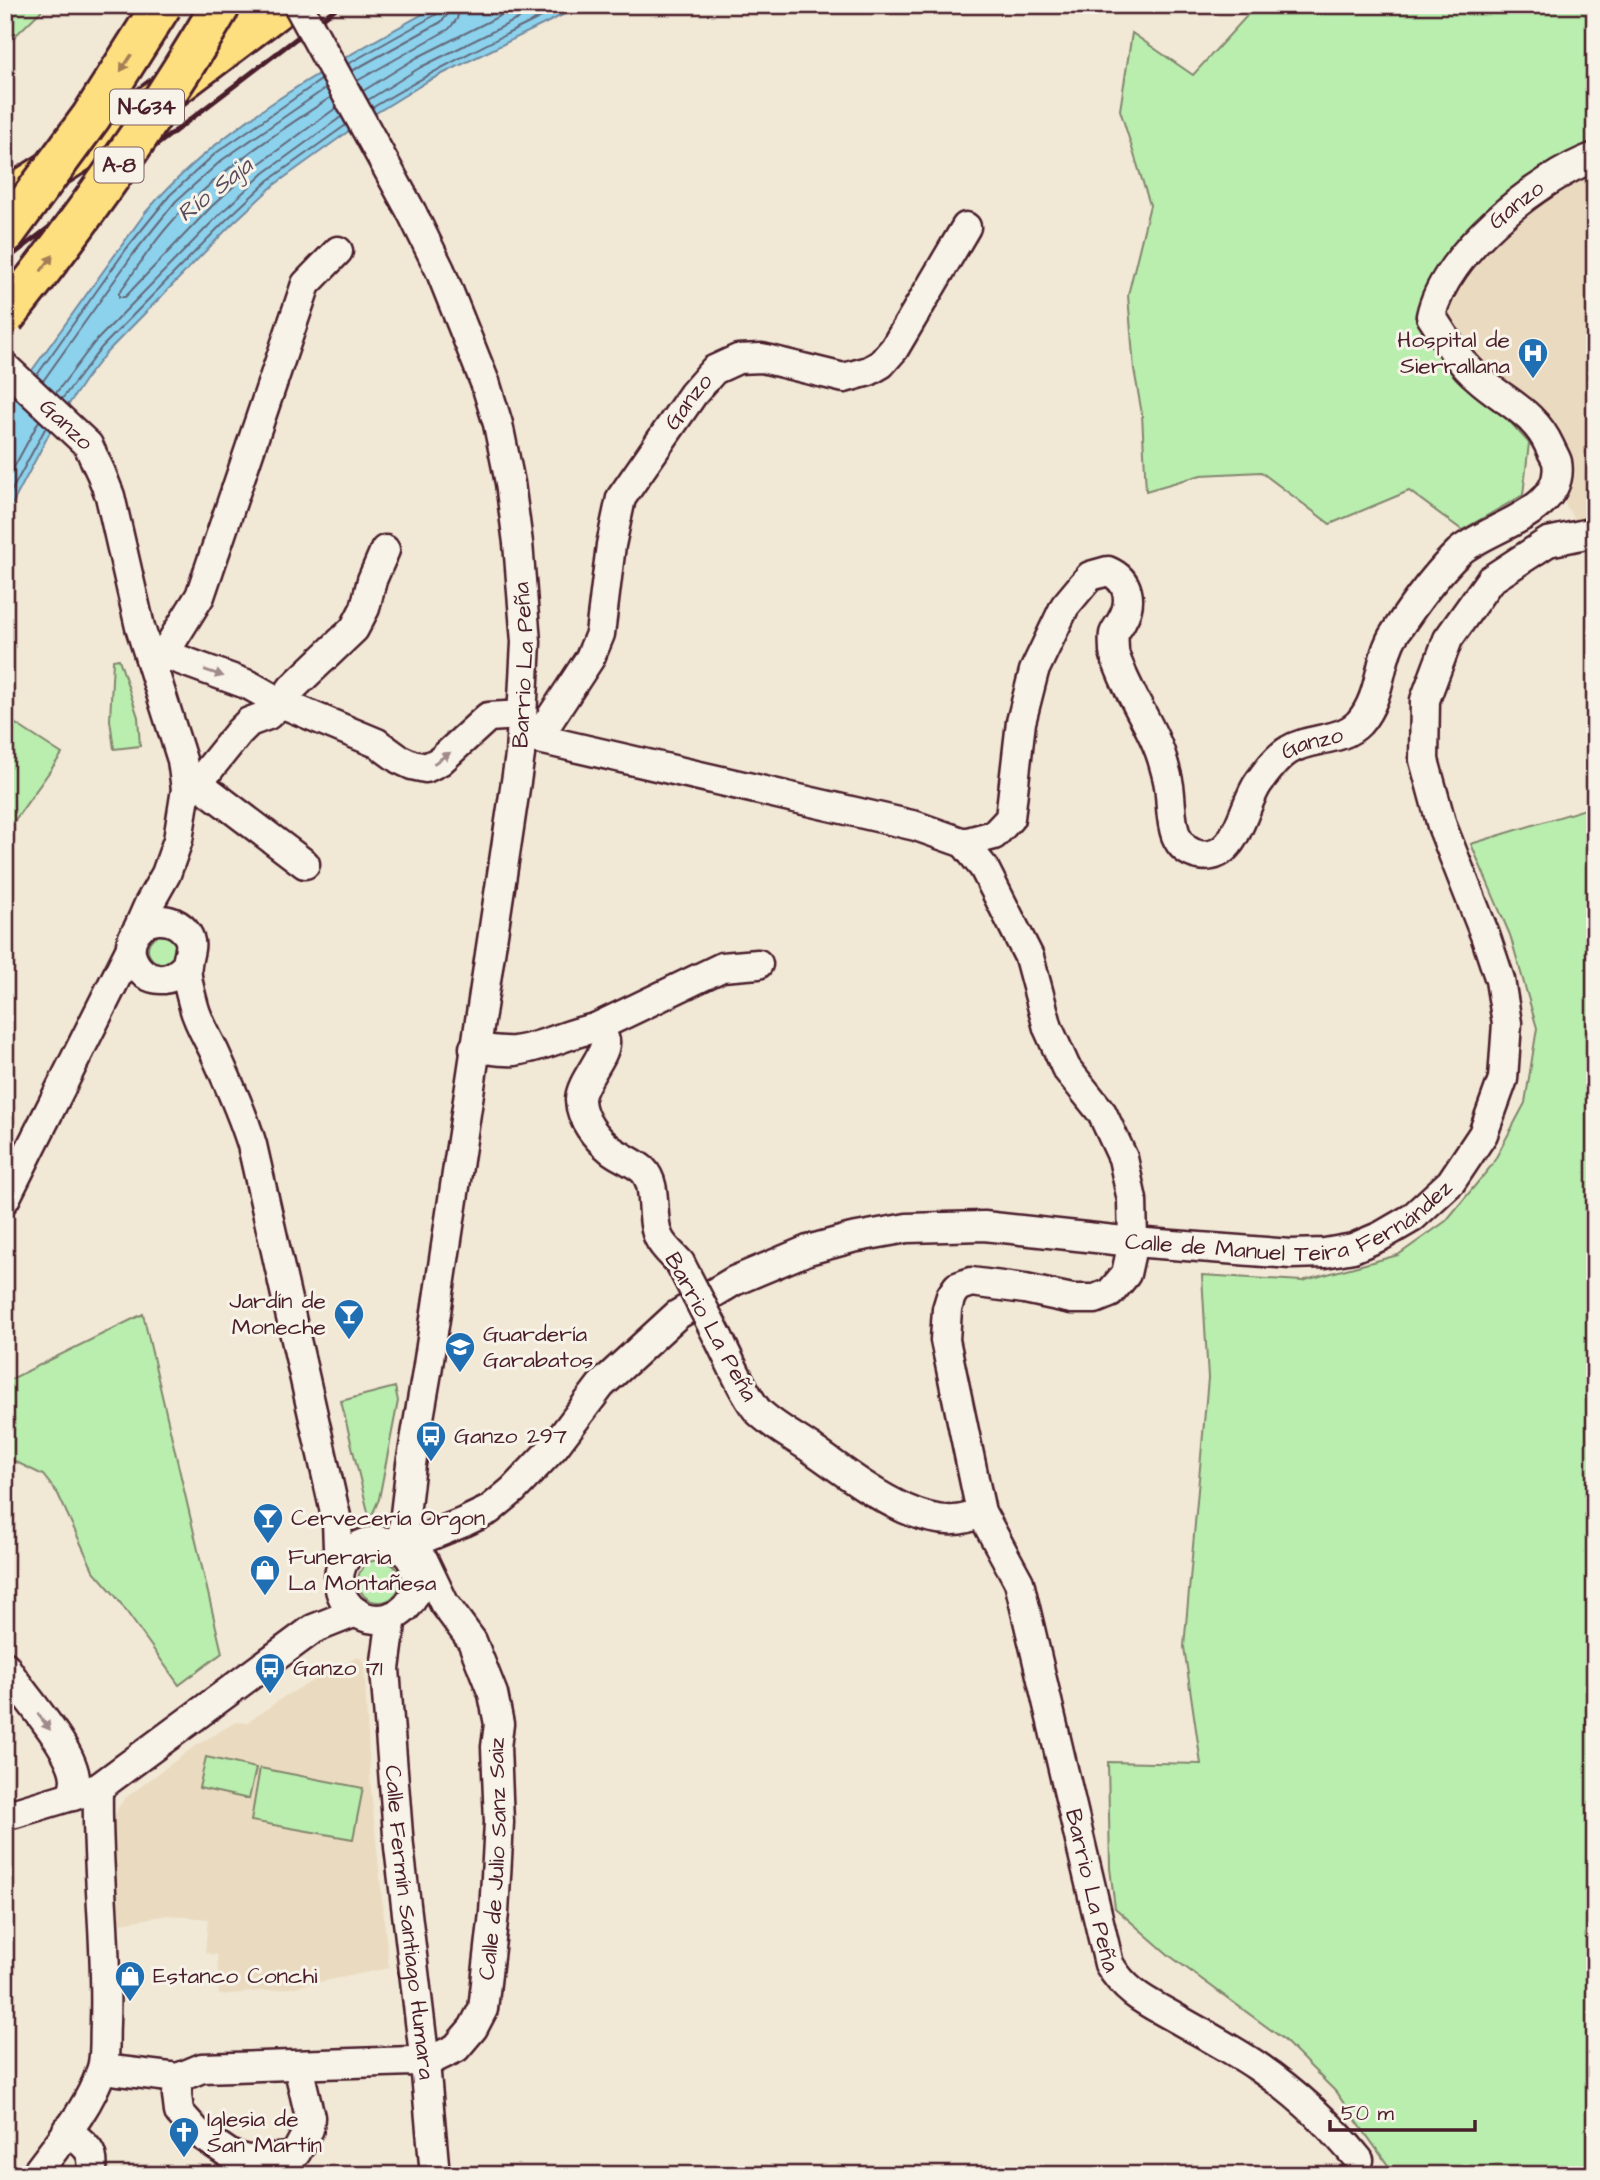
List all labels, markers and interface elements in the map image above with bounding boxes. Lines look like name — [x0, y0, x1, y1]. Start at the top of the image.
one-way arrow — [120, 54, 133, 73]
road number: N-634 — [110, 90, 184, 124]
road number: A-8 — [94, 148, 144, 182]
water label: Río Saja — [170, 148, 262, 230]
street label: Ganzo — [1481, 172, 1551, 237]
one-way arrow — [40, 255, 55, 273]
place label: Hospital de Sierrallana — [1397, 324, 1510, 382]
hospital icon: Hospital de Sierrallana — [1516, 336, 1550, 380]
street label: Ganzo — [657, 366, 720, 437]
street label: Ganzo — [32, 391, 100, 458]
street label: Barrio La Peña — [504, 581, 542, 749]
one-way arrow — [204, 668, 225, 679]
street label: Ganzo — [1274, 719, 1347, 768]
one-way arrow — [433, 751, 451, 765]
street label: Calle de Manuel Teira Fernández — [1124, 1172, 1460, 1270]
street label: Barrio La Peña — [657, 1247, 765, 1408]
place label: Jardín de Moneche — [229, 1285, 326, 1343]
bar icon: Jardín de Moneche — [332, 1297, 366, 1341]
place label: Guardería Garabatos — [483, 1318, 593, 1376]
school or university icon: Guardería Garabatos — [443, 1330, 477, 1374]
bus stop icon: Ganzo 297 — [414, 1419, 448, 1463]
place label: Ganzo 297 — [454, 1420, 567, 1452]
bar icon: Cervecería Orgon — [251, 1501, 285, 1545]
place label: Cervecería Orgon — [291, 1502, 485, 1535]
place label: Funeraria La Montañesa — [288, 1541, 437, 1599]
shop icon: Funeraria La Montañesa — [248, 1553, 282, 1597]
bus stop icon: Ganzo 71 — [253, 1651, 287, 1695]
place label: Ganzo 71 — [293, 1652, 383, 1684]
one-way arrow — [37, 1712, 52, 1730]
street label: Calle de Julio Sanz Saiz — [470, 1734, 515, 1982]
street label: Calle Fermín Santiago Humara — [377, 1764, 442, 2081]
street label: Barrio La Peña — [1057, 1806, 1127, 1979]
shop icon: Estanco Conchi — [113, 1959, 147, 2003]
place label: Estanco Conchi — [153, 1960, 318, 1992]
scale bar — [1330, 2089, 1476, 2133]
text: 50 m — [1341, 2099, 1395, 2128]
place label: Iglesia de San Martín — [207, 2103, 322, 2161]
church icon: Iglesia de San Martín — [167, 2115, 201, 2159]

